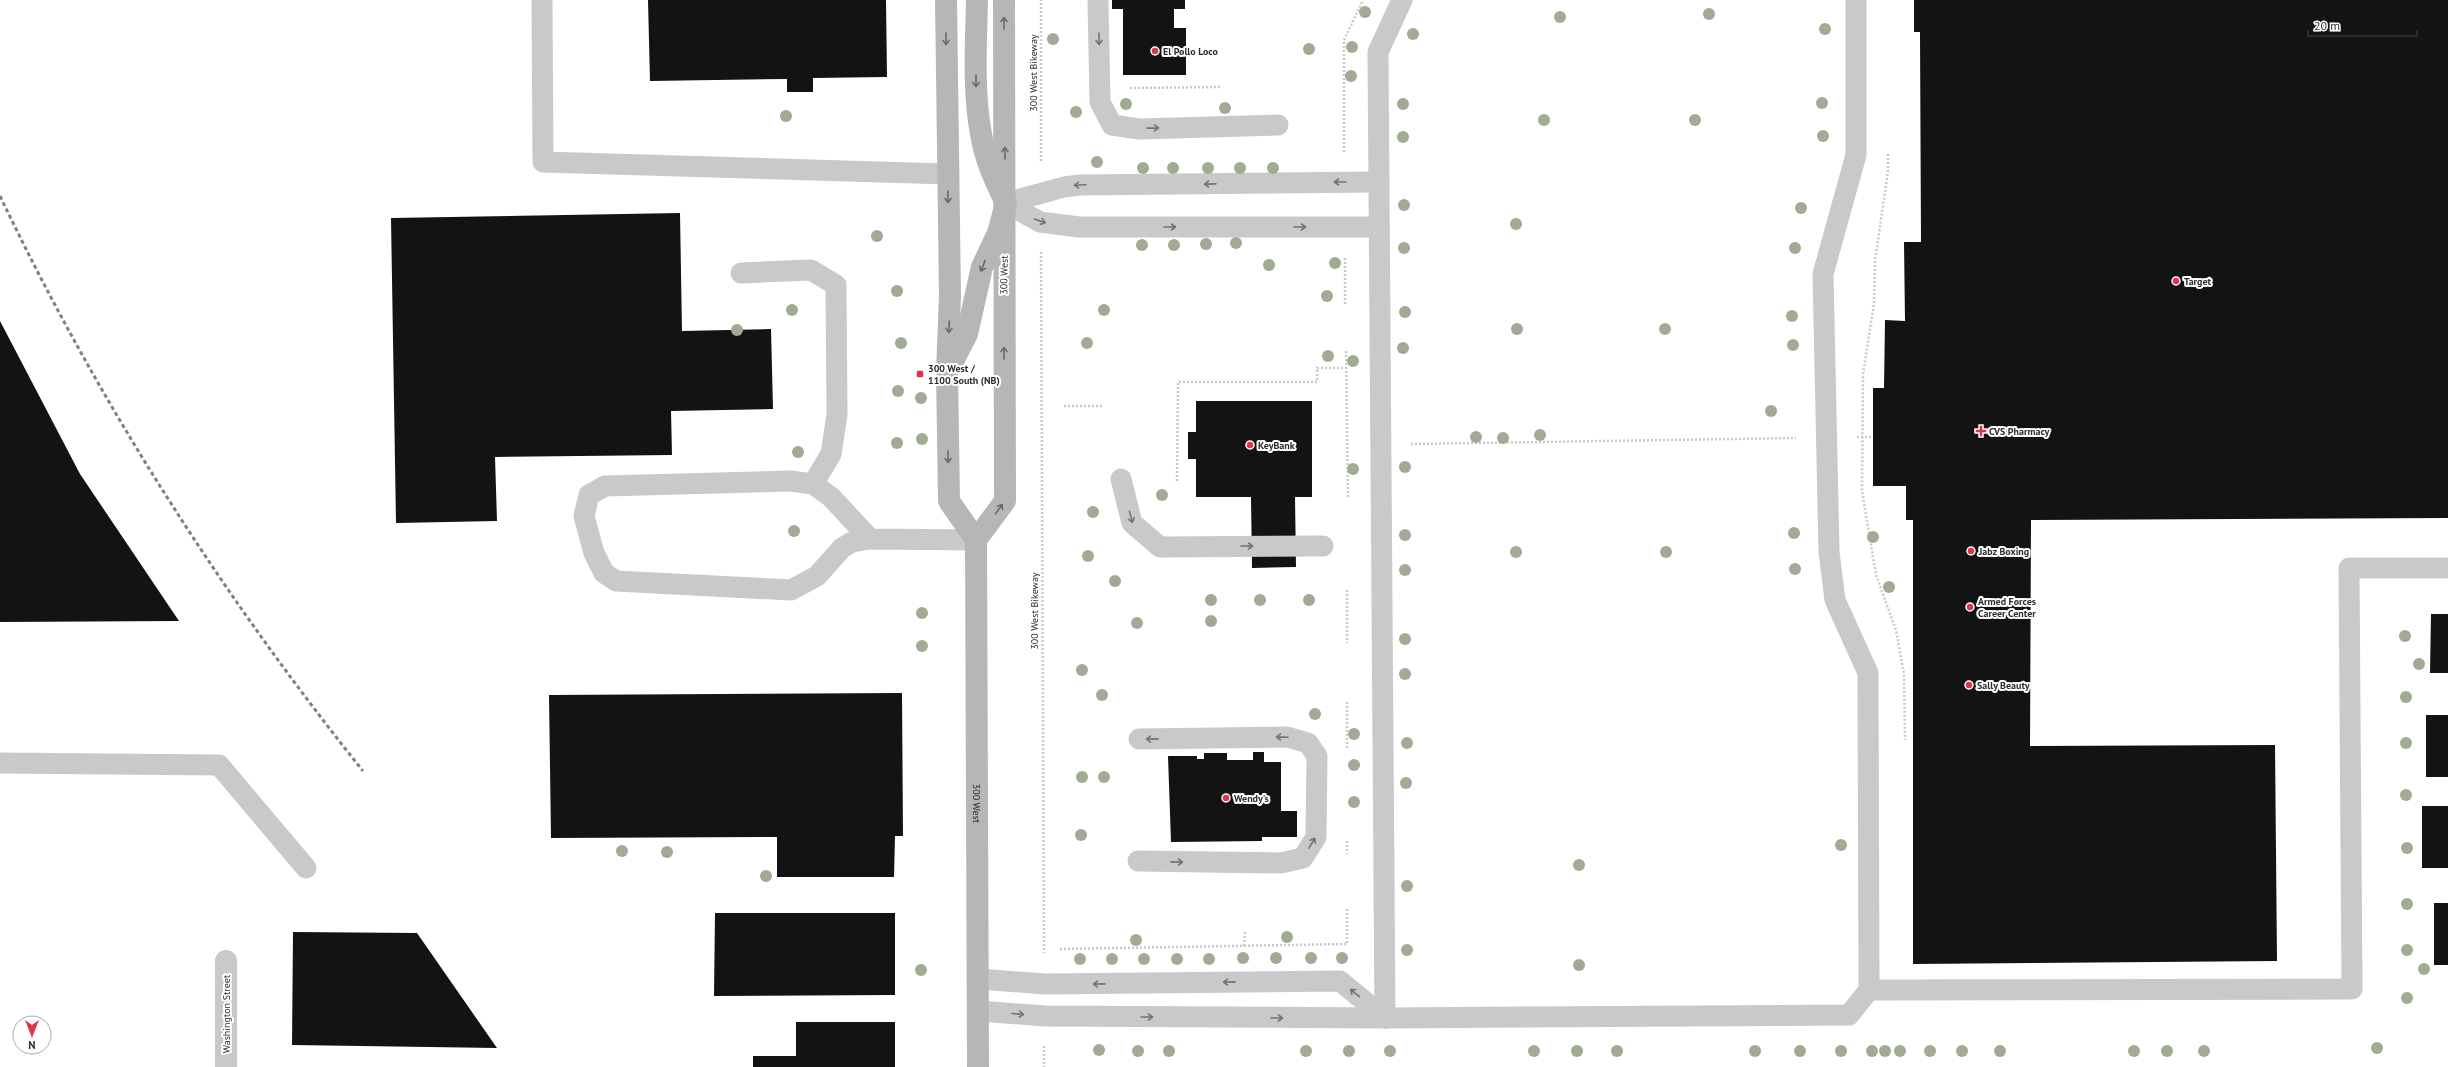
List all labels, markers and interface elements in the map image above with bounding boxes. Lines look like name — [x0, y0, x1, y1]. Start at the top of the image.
scale bar — [2308, 12, 2417, 38]
one-way arrow — [1000, 17, 1008, 30]
text: 20 m — [2314, 18, 2340, 33]
one-way arrow — [942, 32, 950, 45]
one-way arrow — [1095, 32, 1103, 45]
street label: 300 West Bikeway — [1027, 34, 1040, 112]
place label: El Pollo Loco — [1163, 45, 1219, 58]
marker: El Pollo Loco — [1150, 46, 1160, 56]
one-way arrow — [972, 74, 980, 87]
one-way arrow — [1146, 124, 1159, 132]
one-way arrow — [1001, 147, 1009, 160]
one-way arrow — [1334, 179, 1347, 186]
one-way arrow — [1204, 180, 1217, 188]
one-way arrow — [1074, 182, 1087, 189]
one-way arrow — [944, 190, 951, 203]
one-way arrow — [1034, 218, 1047, 225]
one-way arrow — [1163, 223, 1176, 231]
one-way arrow — [1293, 223, 1306, 231]
street label: 300 West — [997, 255, 1011, 295]
one-way arrow — [979, 259, 986, 272]
place label: Target — [2184, 275, 2212, 288]
marker: Target — [2171, 276, 2181, 286]
one-way arrow — [945, 320, 953, 333]
one-way arrow — [1000, 347, 1008, 360]
place label: 300 West / 1100 South (NB) — [928, 362, 1000, 387]
marker: 300 West / 1100 South (NB) — [915, 369, 925, 379]
place label: CVS Pharmacy — [1989, 425, 2050, 438]
marker: CVS Pharmacy — [1976, 426, 1986, 436]
place label: KeyBank — [1258, 439, 1295, 452]
marker: KeyBank — [1245, 440, 1255, 450]
one-way arrow — [945, 450, 952, 463]
one-way arrow — [995, 503, 1003, 514]
one-way arrow — [1128, 510, 1135, 523]
one-way arrow — [1240, 542, 1253, 550]
place label: Jabz Boxing — [1978, 545, 2029, 558]
marker: Jabz Boxing — [1966, 546, 1976, 556]
street label: 300 West Bikeway — [1028, 572, 1041, 650]
place label: Armed Forces Career Center — [1978, 595, 2036, 620]
marker: Armed Forces Career Center — [1965, 602, 1975, 612]
place label: Sally Beauty — [1977, 679, 2030, 692]
marker: Sally Beauty — [1964, 680, 1974, 690]
one-way arrow — [1276, 733, 1289, 741]
one-way arrow — [1146, 735, 1159, 743]
street label: 300 West — [970, 784, 984, 824]
place label: Wendy's — [1234, 792, 1269, 805]
marker: Wendy's — [1221, 793, 1231, 803]
one-way arrow — [1308, 838, 1316, 849]
one-way arrow — [1170, 858, 1183, 866]
street label: Washington Street — [220, 974, 233, 1053]
one-way arrow — [1223, 979, 1236, 986]
one-way arrow — [1093, 980, 1106, 988]
one-way arrow — [1350, 989, 1360, 998]
one-way arrow — [1011, 1011, 1024, 1018]
one-way arrow — [1140, 1013, 1153, 1021]
one-way arrow — [1270, 1014, 1283, 1022]
north arrow — [12, 1015, 52, 1055]
text: N — [28, 1038, 36, 1052]

